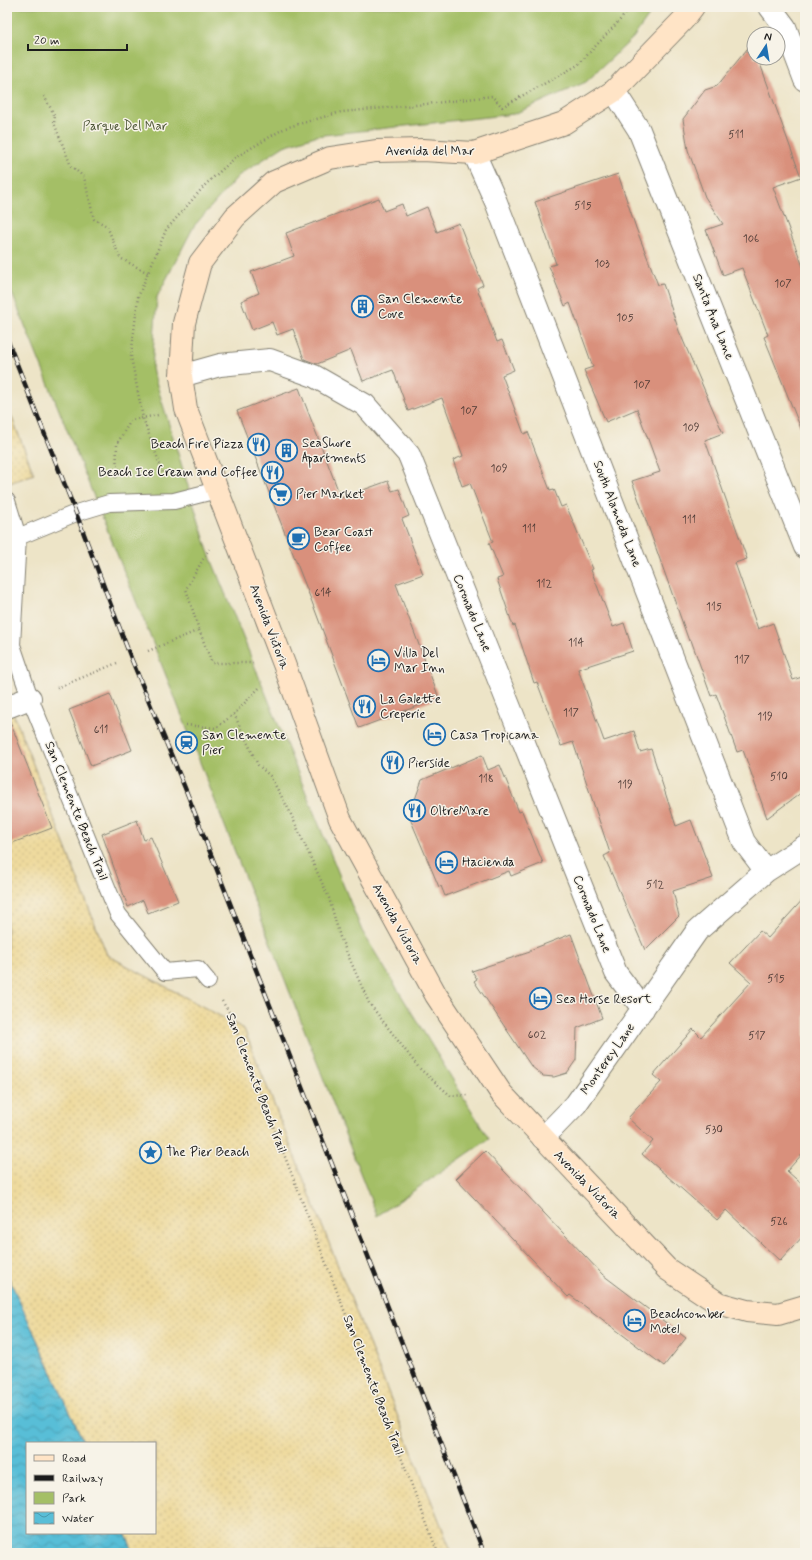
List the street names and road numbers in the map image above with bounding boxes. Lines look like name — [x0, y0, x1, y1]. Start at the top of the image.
street label: Avenida del Mar — [385, 143, 475, 160]
street label: Santa Ana Lane — [688, 271, 738, 363]
street label: South Alameda Lane — [589, 458, 645, 570]
street label: Coronado Lane — [449, 572, 495, 654]
street label: Avenida Victoria — [245, 582, 293, 672]
street label: San Clemente Beach Trail — [40, 739, 112, 883]
street label: Coronado Lane — [569, 873, 615, 955]
street label: Avenida Victoria — [368, 881, 426, 968]
street label: San Clemente Beach Trail — [222, 1011, 291, 1156]
street label: Monterey Lane — [577, 1020, 639, 1098]
street label: Avenida Victoria — [550, 1147, 624, 1223]
street label: San Clemente Beach Trail — [339, 1313, 408, 1458]

